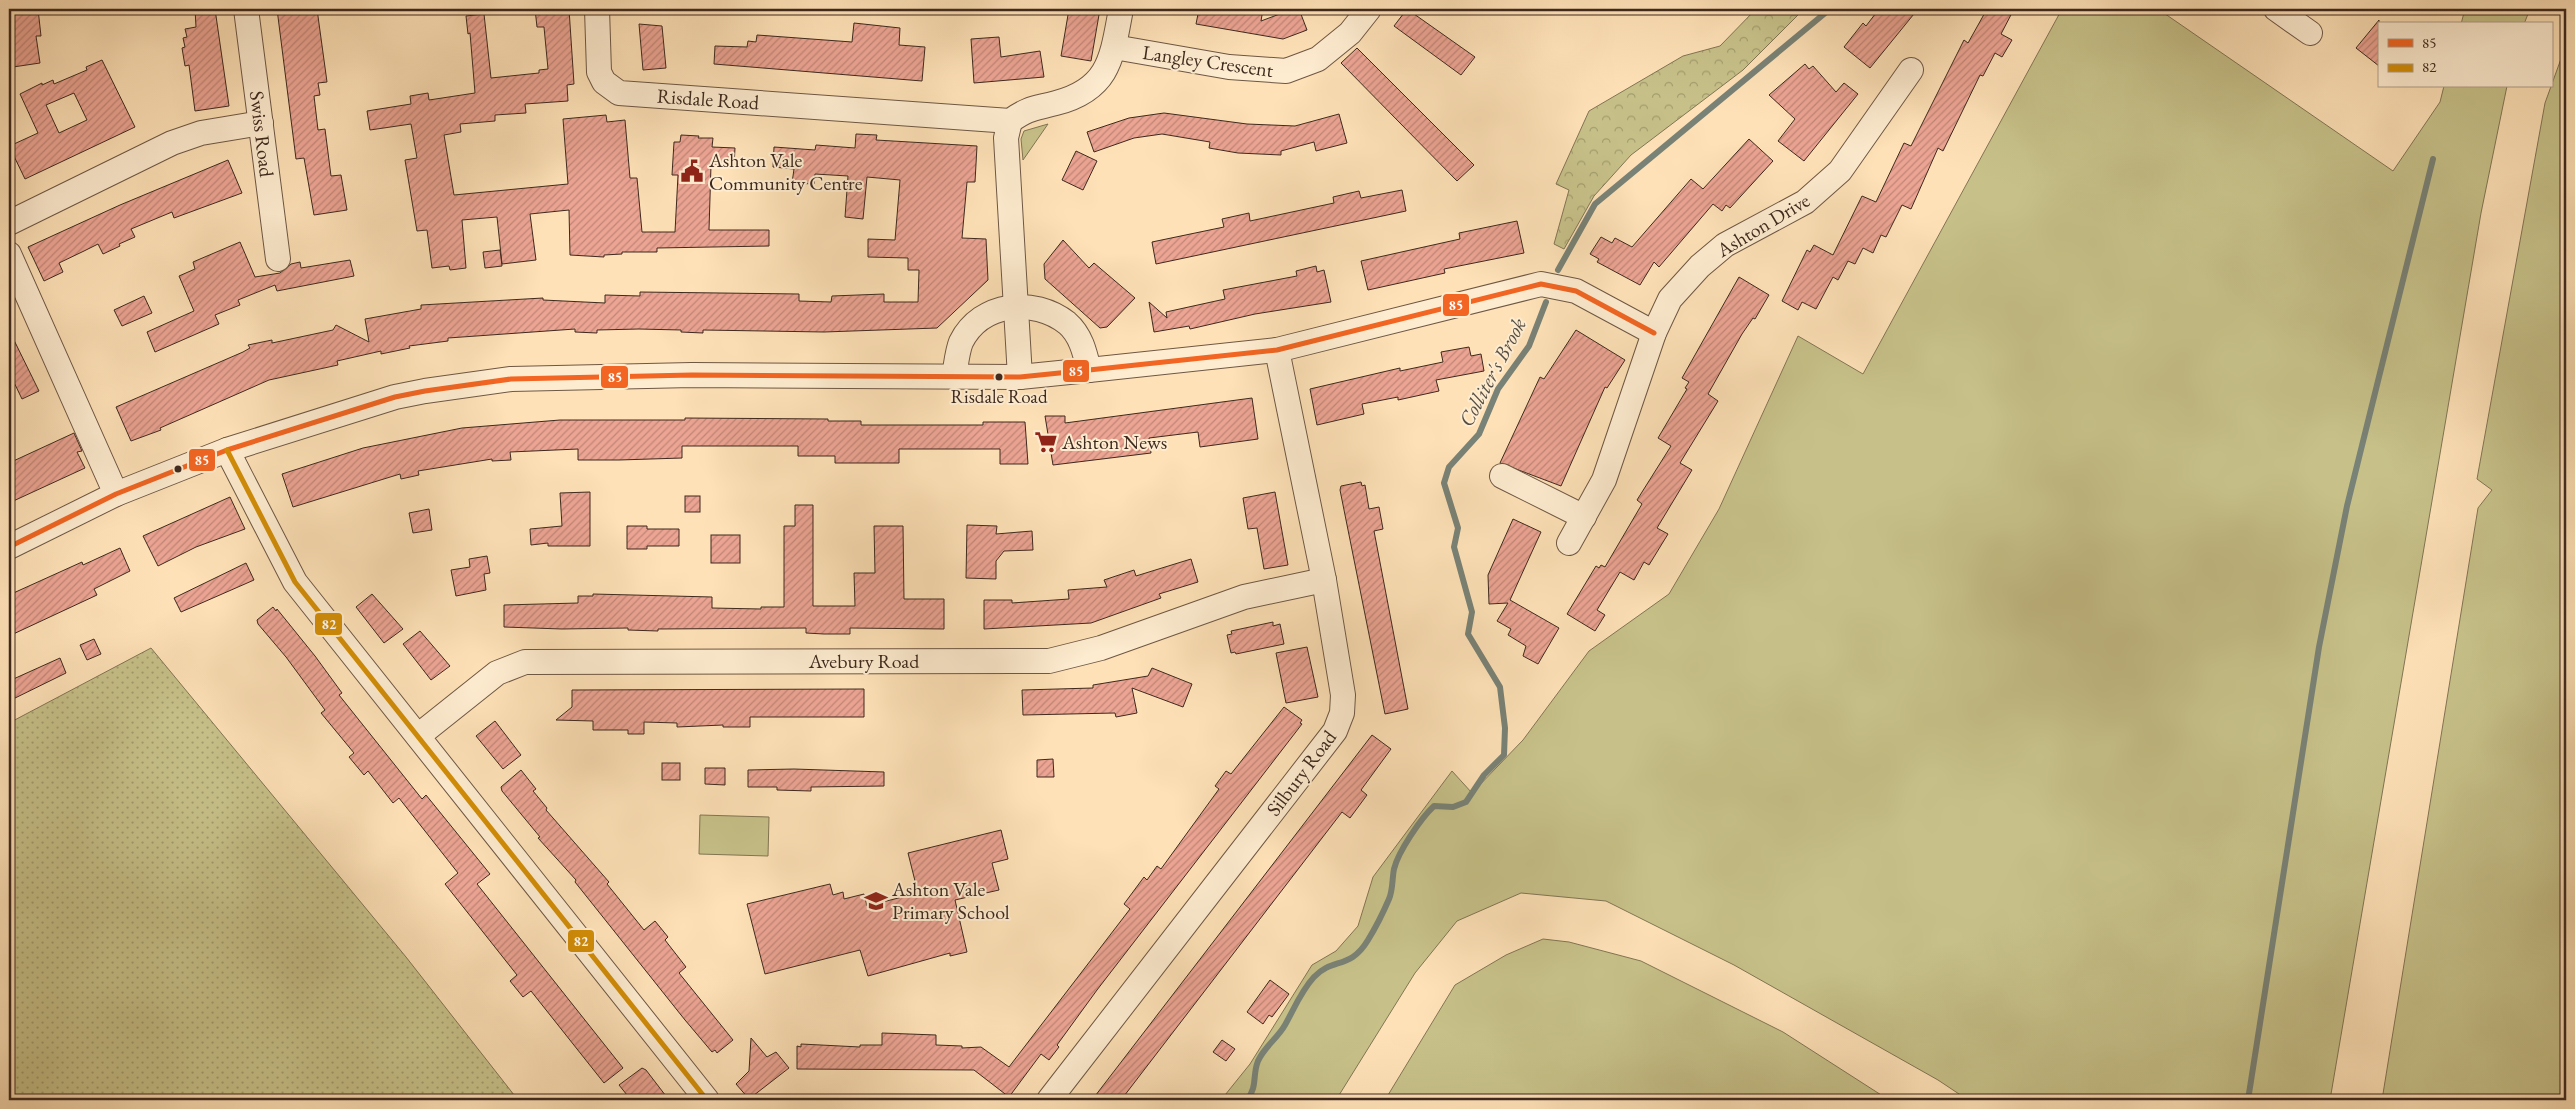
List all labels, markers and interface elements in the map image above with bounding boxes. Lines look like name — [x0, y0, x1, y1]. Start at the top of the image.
legend — [2378, 22, 2552, 88]
text: 85 — [2422, 33, 2436, 52]
street label: Langley Crescent — [1141, 39, 1276, 83]
text: 82 — [2422, 57, 2437, 76]
street label: Risdale Road — [656, 82, 761, 116]
street label: Swiss Road — [244, 89, 280, 179]
place label: Ashton Vale Community Centre — [708, 147, 863, 196]
public building icon: Ashton Vale Community Centre — [679, 158, 705, 184]
street label: Ashton Drive — [1711, 187, 1814, 263]
line badge: 85 — [1442, 293, 1470, 317]
text: 85 — [1449, 296, 1463, 314]
water label: Colliter's Brook — [1452, 313, 1532, 431]
line badge: 85 — [1062, 359, 1090, 383]
text: 85 — [1069, 362, 1083, 380]
line badge: 85 — [600, 365, 629, 389]
text: 85 — [608, 368, 622, 386]
marker: Risdale Road — [994, 372, 1004, 382]
place label: Risdale Road — [950, 384, 1048, 409]
supermarket icon: Ashton News — [1033, 429, 1059, 455]
place label: Ashton News — [1061, 429, 1167, 455]
line badge: 85 — [188, 448, 216, 472]
text: 85 — [195, 451, 209, 469]
unlabelled marker — [173, 464, 183, 474]
line badge: 82 — [314, 612, 343, 636]
text: 82 — [322, 615, 337, 633]
street label: Avebury Road — [808, 648, 920, 674]
street label: Silbury Road — [1260, 724, 1342, 821]
place label: Ashton Vale Primary School — [891, 876, 1010, 925]
school or university icon: Ashton Vale Primary School — [863, 888, 889, 914]
line badge: 82 — [567, 929, 595, 953]
text: 82 — [574, 932, 589, 950]

